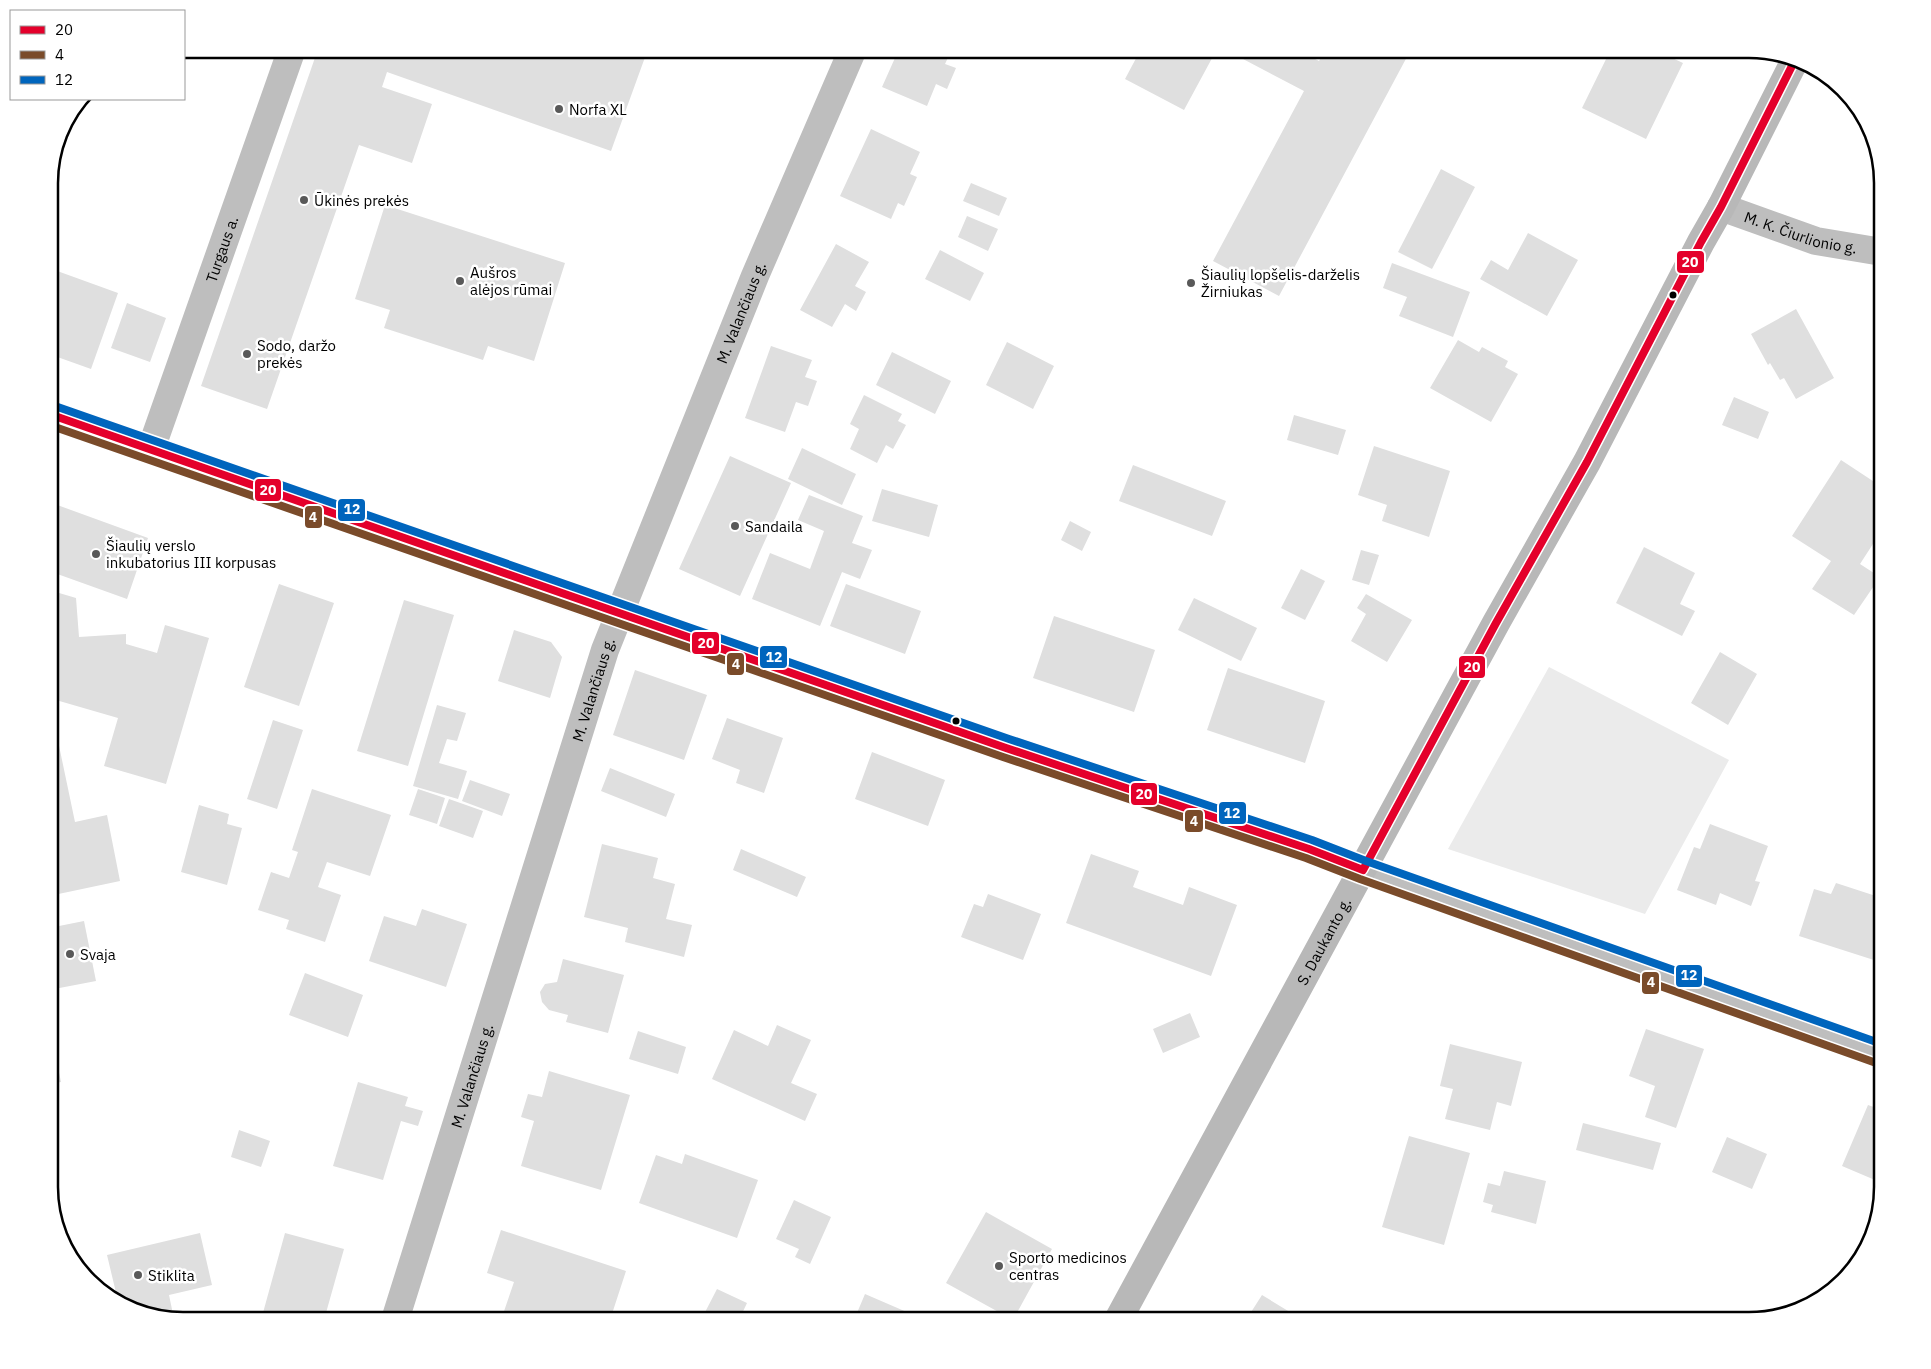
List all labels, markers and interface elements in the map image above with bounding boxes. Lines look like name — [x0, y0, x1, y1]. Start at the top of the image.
legend — [10, 10, 185, 100]
text: 20 — [55, 20, 73, 39]
text: 4 — [55, 45, 64, 64]
text: 12 — [55, 70, 73, 89]
place label: Norfa XL — [569, 100, 627, 119]
marker: Norfa XL — [553, 103, 565, 115]
place label: Ūkinės prekės — [314, 191, 409, 210]
marker: Ūkinės prekės — [298, 194, 310, 206]
street label: M. K. Čiurlionio g. — [1742, 207, 1859, 257]
street label: Turgaus a. — [201, 213, 242, 285]
line badge: 20 — [1676, 250, 1705, 274]
text: 20 — [1682, 253, 1698, 271]
street label: M. Valančiaus g. — [712, 259, 770, 366]
place label: Aušros alėjos rūmai — [470, 263, 552, 299]
place label: Šiaulių lopšelis-darželis Žirniukas — [1201, 265, 1360, 301]
marker: Aušros alėjos rūmai — [454, 275, 466, 287]
marker: Šiaulių lopšelis-darželis Žirniukas — [1185, 277, 1197, 289]
unlabelled marker — [1668, 290, 1678, 300]
place label: Sodo, daržo prekės — [257, 336, 336, 372]
marker: Sodo, daržo prekės — [241, 348, 253, 360]
line badge: 20 — [254, 478, 282, 502]
text: 20 — [260, 481, 276, 499]
line badge: 12 — [337, 498, 366, 522]
text: 12 — [344, 500, 360, 518]
line badge: 4 — [304, 505, 323, 529]
text: 4 — [309, 508, 317, 526]
place label: Sandaila — [745, 517, 803, 536]
marker: Sandaila — [729, 520, 741, 532]
place label: Šiaulių verslo inkubatorius III korpusas — [106, 536, 276, 572]
marker: Šiaulių verslo inkubatorius III korpusas — [90, 548, 102, 560]
line badge: 20 — [691, 631, 720, 655]
street label: M. Valančiaus g. — [567, 634, 619, 744]
text: 20 — [698, 634, 714, 652]
line badge: 12 — [759, 645, 788, 669]
text: 12 — [766, 648, 782, 666]
line badge: 4 — [726, 652, 745, 676]
text: 4 — [732, 655, 740, 673]
line badge: 20 — [1458, 655, 1486, 679]
text: 20 — [1464, 658, 1480, 676]
unlabelled marker — [951, 716, 961, 726]
line badge: 20 — [1130, 782, 1158, 806]
text: 20 — [1136, 785, 1152, 803]
line badge: 12 — [1218, 801, 1247, 825]
text: 12 — [1224, 804, 1240, 822]
line badge: 4 — [1184, 809, 1204, 833]
text: 4 — [1190, 812, 1198, 830]
street label: S. Daukanto g. — [1292, 894, 1355, 988]
place label: Svaja — [80, 945, 116, 964]
marker: Svaja — [64, 948, 76, 960]
line badge: 12 — [1675, 964, 1703, 988]
text: 12 — [1681, 966, 1697, 984]
line badge: 4 — [1641, 971, 1660, 995]
text: 4 — [1647, 973, 1655, 991]
street label: M. Valančiaus g. — [446, 1021, 497, 1130]
place label: Sporto medicinos centras — [1009, 1248, 1127, 1284]
marker: Sporto medicinos centras — [993, 1260, 1005, 1272]
place label: Stiklita — [148, 1266, 195, 1285]
marker: Stiklita — [132, 1269, 144, 1281]

